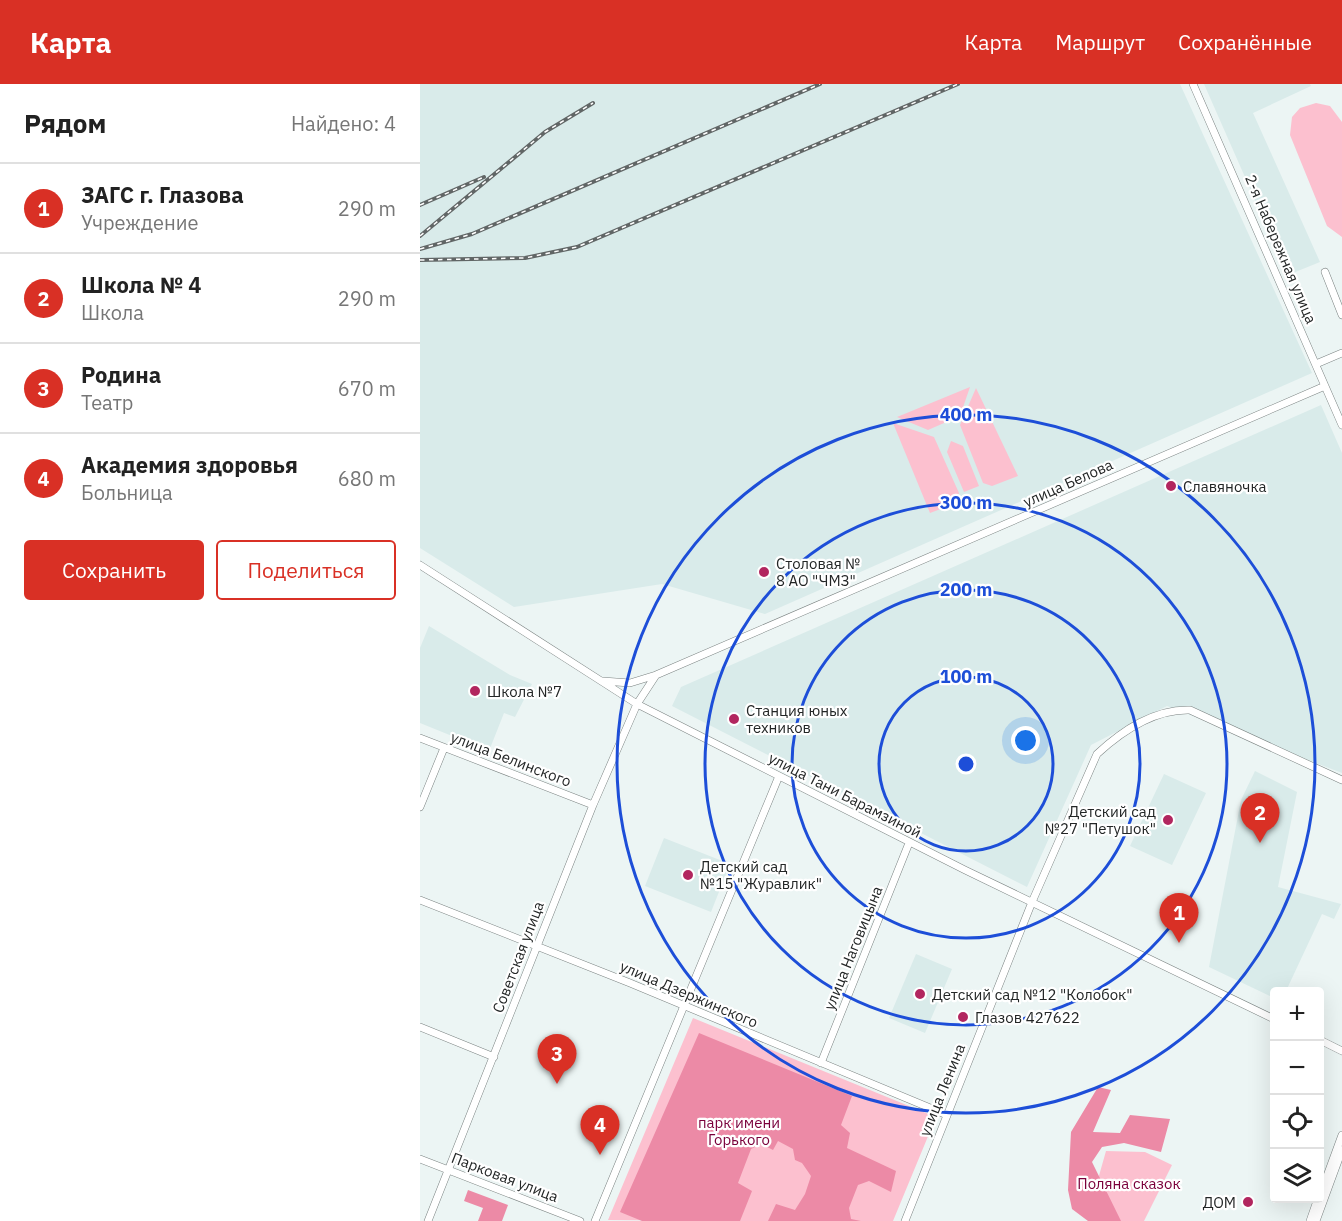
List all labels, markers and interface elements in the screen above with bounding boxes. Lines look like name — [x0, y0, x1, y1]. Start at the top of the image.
text: Карта — [30, 24, 111, 61]
text: Карта — [964, 28, 1022, 56]
text: Маршрут — [1055, 28, 1145, 56]
text: Сохранённые — [1178, 28, 1312, 56]
text: Рядом — [24, 106, 106, 140]
text: Найдено: 4 — [291, 110, 396, 137]
street label: 2-я Набережная улица — [1241, 172, 1321, 326]
text: ЗАГС г. Глазова — [81, 180, 244, 209]
text: 1 — [38, 195, 50, 222]
text: 290 m — [338, 195, 396, 222]
text: Учреждение — [81, 209, 198, 236]
text: Школа № 4 — [81, 270, 202, 299]
text: 2 — [38, 285, 50, 312]
text: 290 m — [338, 285, 396, 312]
text: Школа — [81, 299, 144, 326]
text: Родина — [81, 360, 161, 389]
text: 3 — [38, 375, 50, 402]
text: 670 m — [338, 375, 396, 402]
text: Театр — [81, 389, 133, 416]
text: 400 m — [940, 403, 992, 426]
text: Академия здоровья — [81, 450, 298, 479]
street label: улица Белова — [1020, 455, 1116, 511]
text: 4 — [38, 465, 50, 492]
text: 680 m — [338, 465, 396, 492]
place label: Славяночка — [1183, 477, 1267, 496]
text: Больница — [81, 479, 173, 506]
marker: Славяночка — [1164, 479, 1178, 493]
text: 300 m — [940, 491, 992, 514]
button: Сохранить — [24, 540, 204, 600]
button: Поделиться — [216, 540, 396, 600]
place label: Столовая № 8 АО "ЧМЗ" — [776, 554, 861, 590]
marker: Столовая № 8 АО "ЧМЗ" — [757, 565, 771, 579]
text: 200 m — [940, 578, 992, 601]
text: 100 m — [940, 665, 992, 688]
place label: Школа №7 — [487, 682, 562, 701]
marker: Школа №7 — [468, 684, 482, 698]
place label: Станция юных техников — [746, 701, 848, 737]
marker: Станция юных техников — [727, 712, 741, 726]
your location — [1011, 726, 1040, 755]
street label: улица Белинского — [448, 727, 574, 791]
street label: улица Тани Барамзиной — [765, 748, 925, 842]
centre of rings — [956, 754, 976, 774]
pin: 2 — [1240, 794, 1280, 843]
place label: Детский сад №27 "Петушок" — [1045, 802, 1156, 838]
marker: Детский сад №27 "Петушок" — [1161, 813, 1175, 827]
place label: Детский сад №15 "Журавлик" — [700, 857, 822, 893]
marker: Детский сад №15 "Журавлик" — [681, 868, 695, 882]
street label: улица Наговицына — [819, 883, 887, 1013]
pin: 1 — [1160, 894, 1198, 943]
street label: Советская улица — [488, 899, 548, 1015]
street label: улица Дзержинского — [617, 956, 761, 1032]
place label: Детский сад №12 "Колобок" — [932, 985, 1133, 1004]
marker: Детский сад №12 "Колобок" — [913, 987, 927, 1001]
map controls — [1270, 987, 1324, 1203]
button: + — [1270, 987, 1324, 1041]
place label: Глазов 427622 — [975, 1008, 1080, 1027]
marker: Глазов 427622 — [956, 1010, 970, 1024]
pin: 3 — [538, 1034, 576, 1084]
street label: улица Ленина — [915, 1041, 969, 1139]
button: − — [1270, 1041, 1324, 1095]
button: locate — [1270, 1095, 1324, 1149]
pin: 4 — [580, 1106, 620, 1155]
park label: парк имени Горького — [698, 1113, 780, 1149]
street label: Парковая улица — [449, 1148, 561, 1206]
button: layers — [1270, 1149, 1324, 1203]
park label: Поляна сказок — [1077, 1174, 1181, 1193]
place label: ДОМ — [1203, 1193, 1236, 1212]
marker: ДОМ — [1241, 1195, 1255, 1209]

